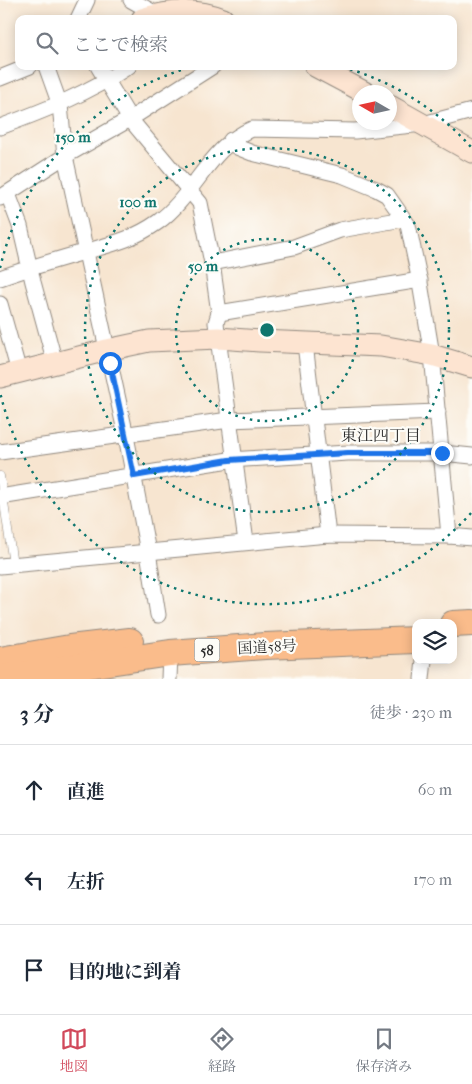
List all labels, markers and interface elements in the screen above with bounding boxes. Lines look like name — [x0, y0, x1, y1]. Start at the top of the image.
search box — [15, 15, 457, 70]
icon: search — [33, 29, 61, 57]
text: ここで検索 — [73, 34, 168, 56]
north arrow — [352, 85, 397, 130]
text: 150 m — [55, 128, 91, 146]
text: 100 m — [119, 193, 157, 211]
text: 50 m — [188, 257, 219, 275]
centre of rings — [258, 321, 276, 339]
route start — [99, 352, 122, 375]
district label: 東江四丁目 — [341, 426, 421, 445]
route end — [431, 442, 454, 465]
map controls — [412, 619, 457, 664]
button: layers — [412, 619, 457, 664]
street label: 国道58号 — [237, 636, 297, 658]
road number: 58 — [194, 638, 220, 662]
text: 3 分 — [20, 702, 54, 726]
text: 徒歩 · 230 m — [370, 703, 452, 722]
icon: ahead — [20, 776, 48, 804]
text: 60 m — [418, 780, 452, 799]
text: 直進 — [67, 781, 105, 803]
icon: left — [20, 866, 48, 894]
text: 170 m — [413, 870, 452, 889]
text: 左折 — [67, 871, 105, 893]
icon: arrive — [20, 956, 48, 984]
text: 目的地に到着 — [67, 961, 181, 983]
tab: 地図 — [60, 1025, 88, 1075]
tab: 経路 — [208, 1025, 236, 1075]
tab: 保存済み — [356, 1025, 412, 1075]

